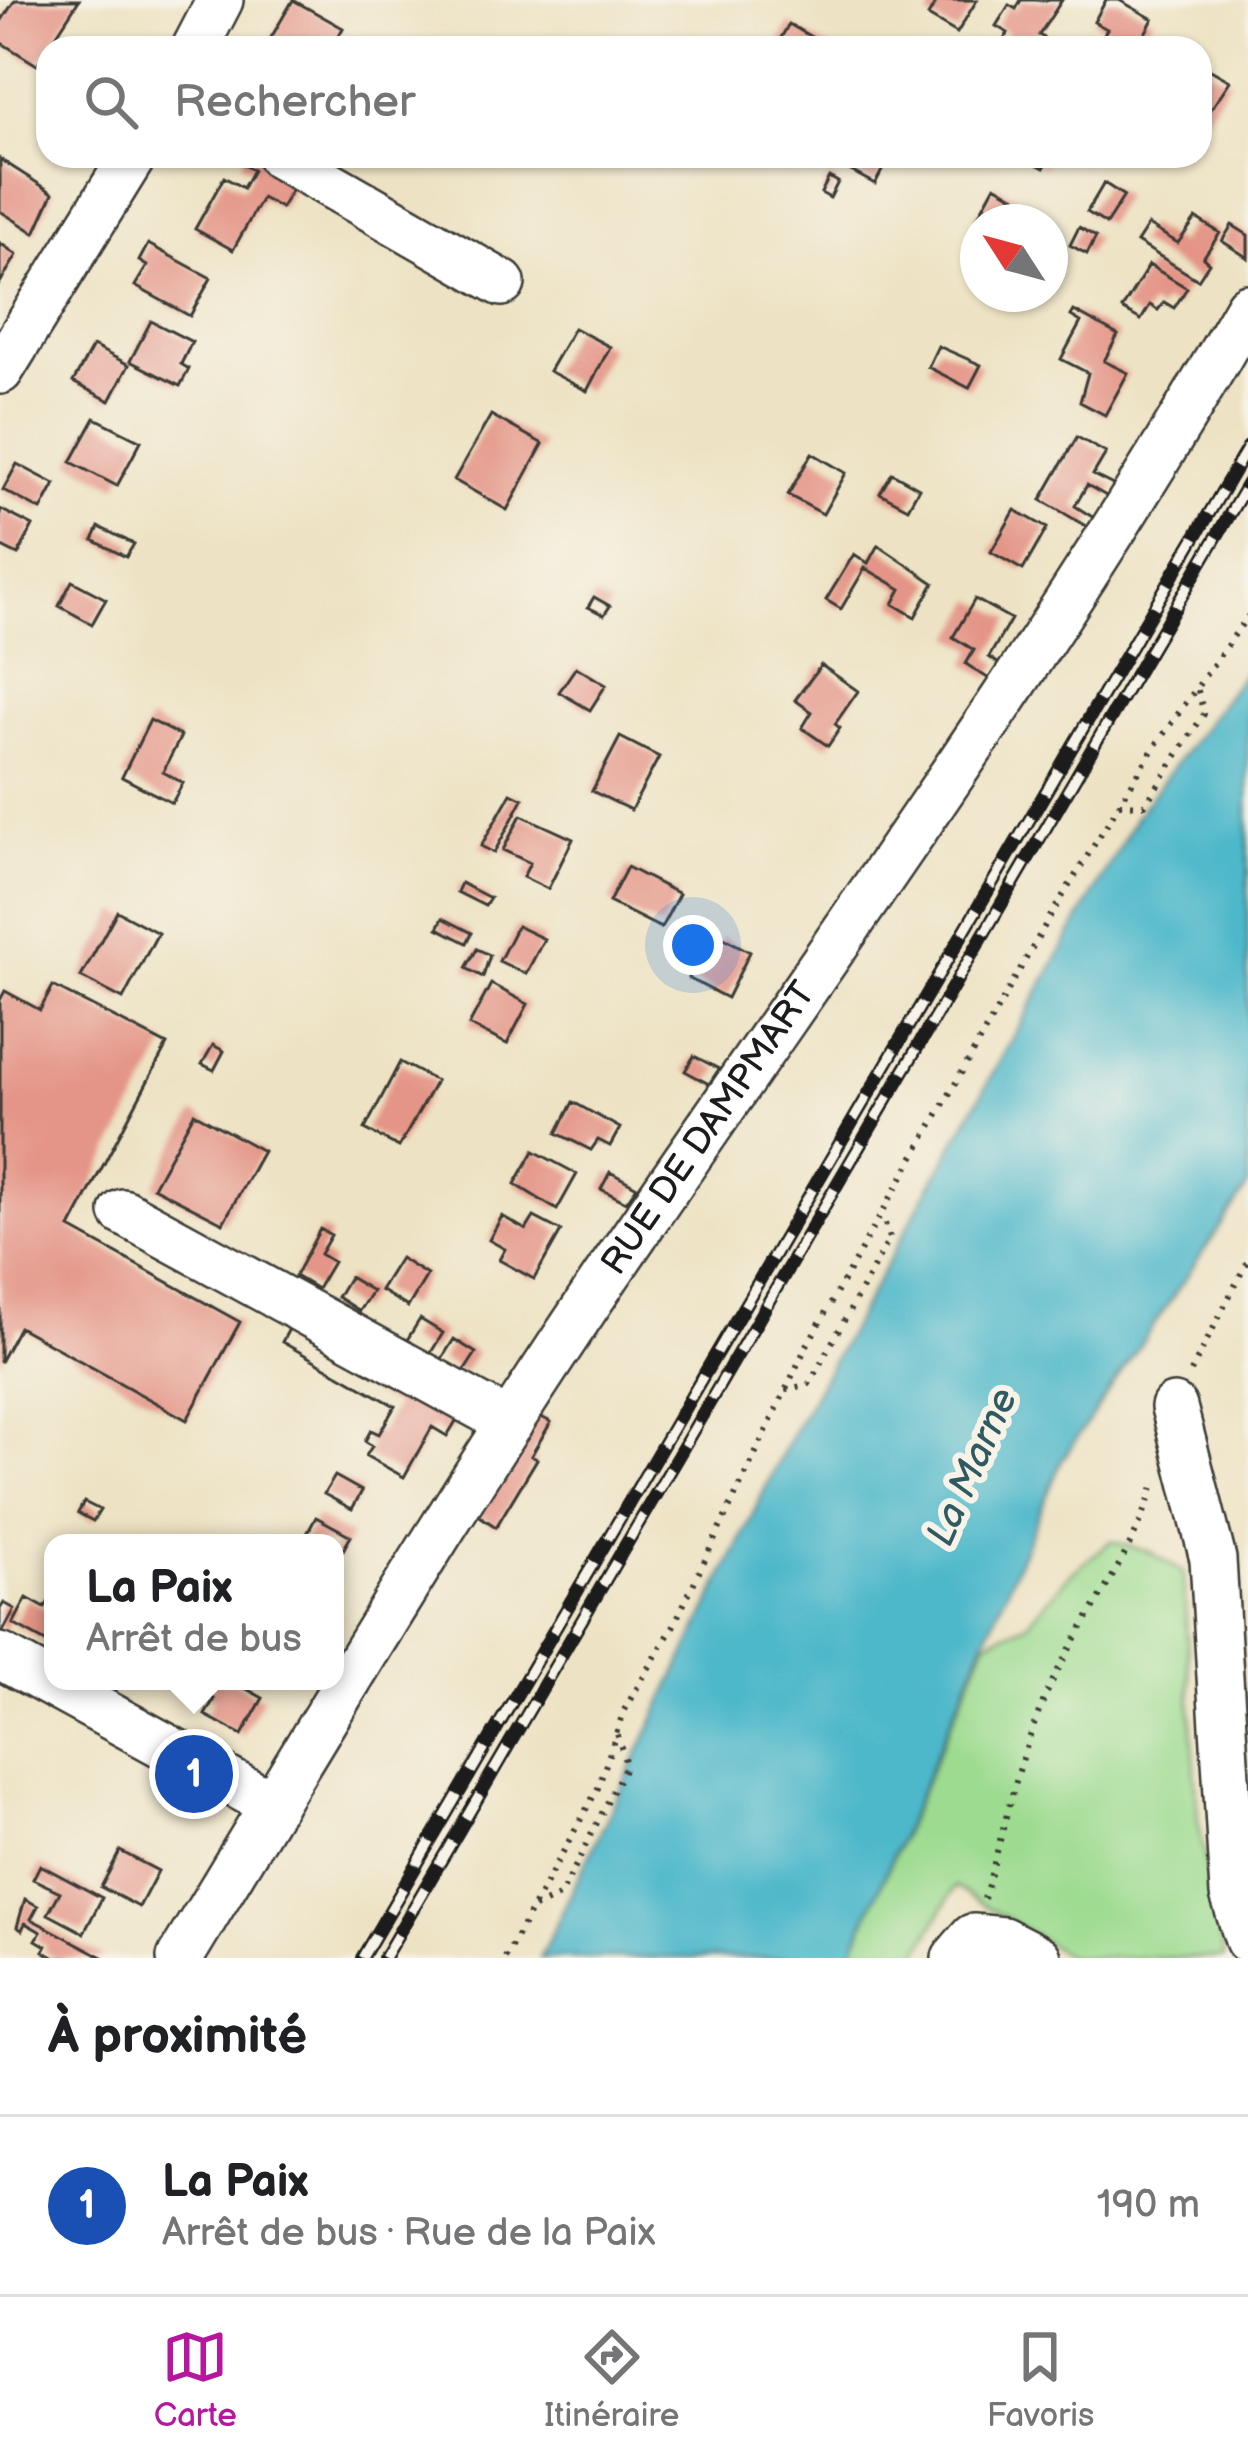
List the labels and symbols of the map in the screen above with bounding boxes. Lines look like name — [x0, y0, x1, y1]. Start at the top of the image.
north arrow — [960, 204, 1068, 312]
your location — [663, 915, 723, 975]
street label: RUE DE DAMPMART — [592, 973, 825, 1283]
water label: La Marne — [917, 1381, 1029, 1553]
pin: 1 — [155, 1729, 233, 1819]

